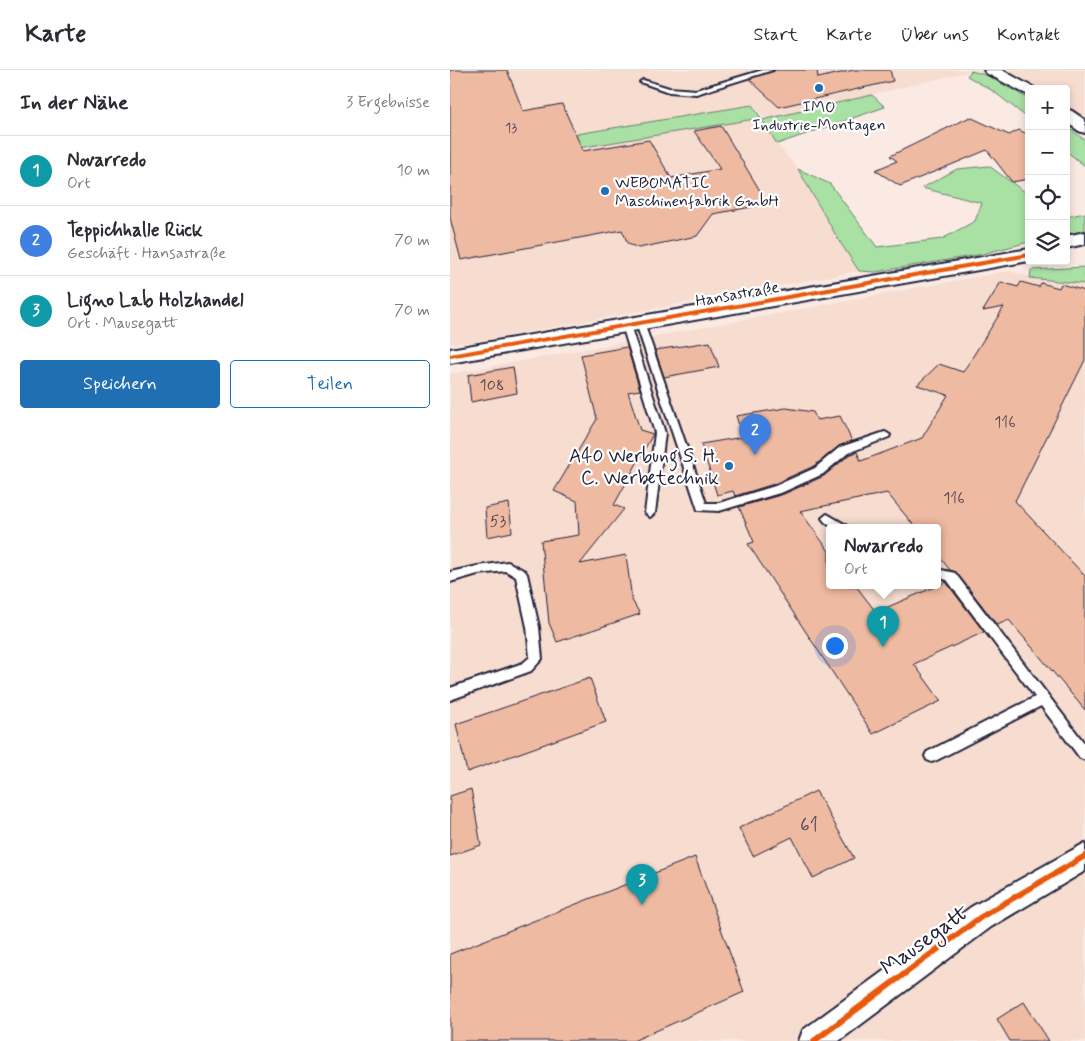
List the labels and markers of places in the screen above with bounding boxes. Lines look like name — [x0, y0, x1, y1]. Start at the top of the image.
marker: IMO Industrie-Montagen — [813, 82, 825, 94]
place label: IMO Industrie-Montagen — [752, 97, 886, 136]
place label: WEBOMATIC Maschinenfabrik GmbH — [615, 173, 779, 212]
marker: WEBOMATIC Maschinenfabrik GmbH — [599, 185, 611, 197]
pin: 2 — [739, 414, 771, 455]
place label: A40 Werbung S. H. C. Werbetechnik — [569, 444, 719, 491]
marker: A40 Werbung S. H. C. Werbetechnik — [723, 460, 735, 472]
pin: 1 — [867, 606, 899, 647]
pin: 3 — [626, 864, 658, 905]

